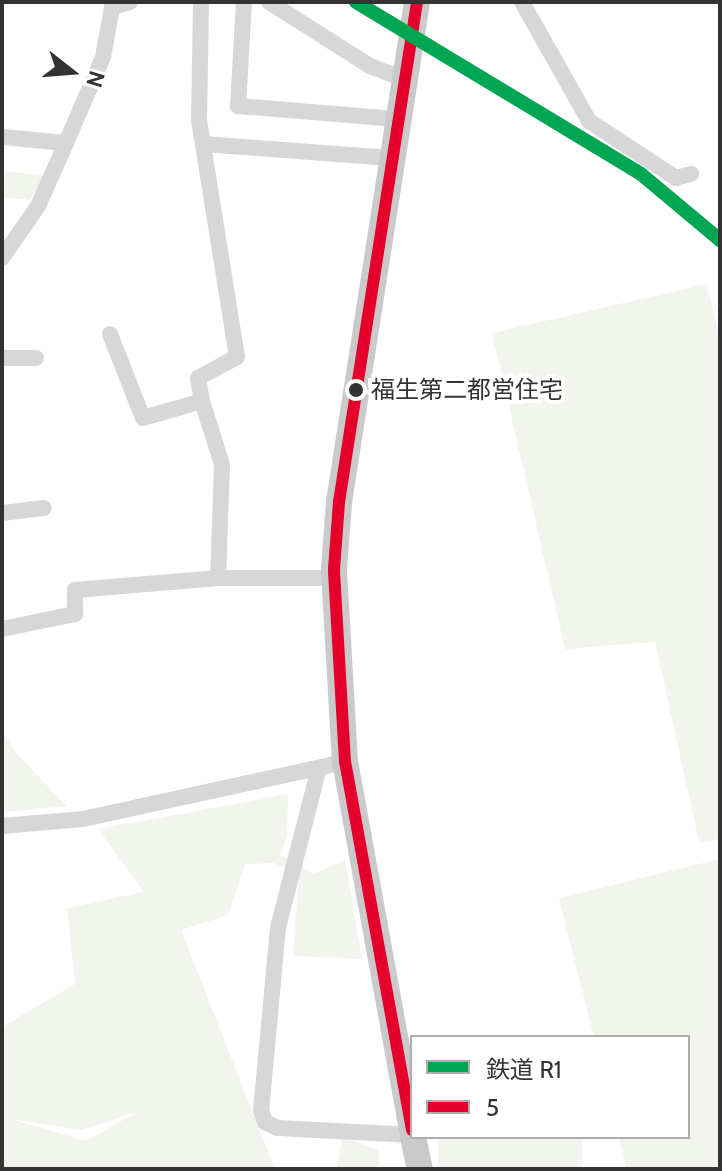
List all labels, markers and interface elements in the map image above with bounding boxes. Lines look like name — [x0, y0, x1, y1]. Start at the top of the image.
north arrow — [32, 32, 112, 112]
text: N — [80, 68, 111, 91]
place label: 福生第二都営住宅 — [371, 376, 563, 404]
marker: 福生第二都営住宅 — [348, 382, 364, 398]
legend — [410, 1035, 690, 1139]
text: 鉄道 R1 — [486, 1055, 562, 1084]
text: 5 — [486, 1093, 499, 1122]

